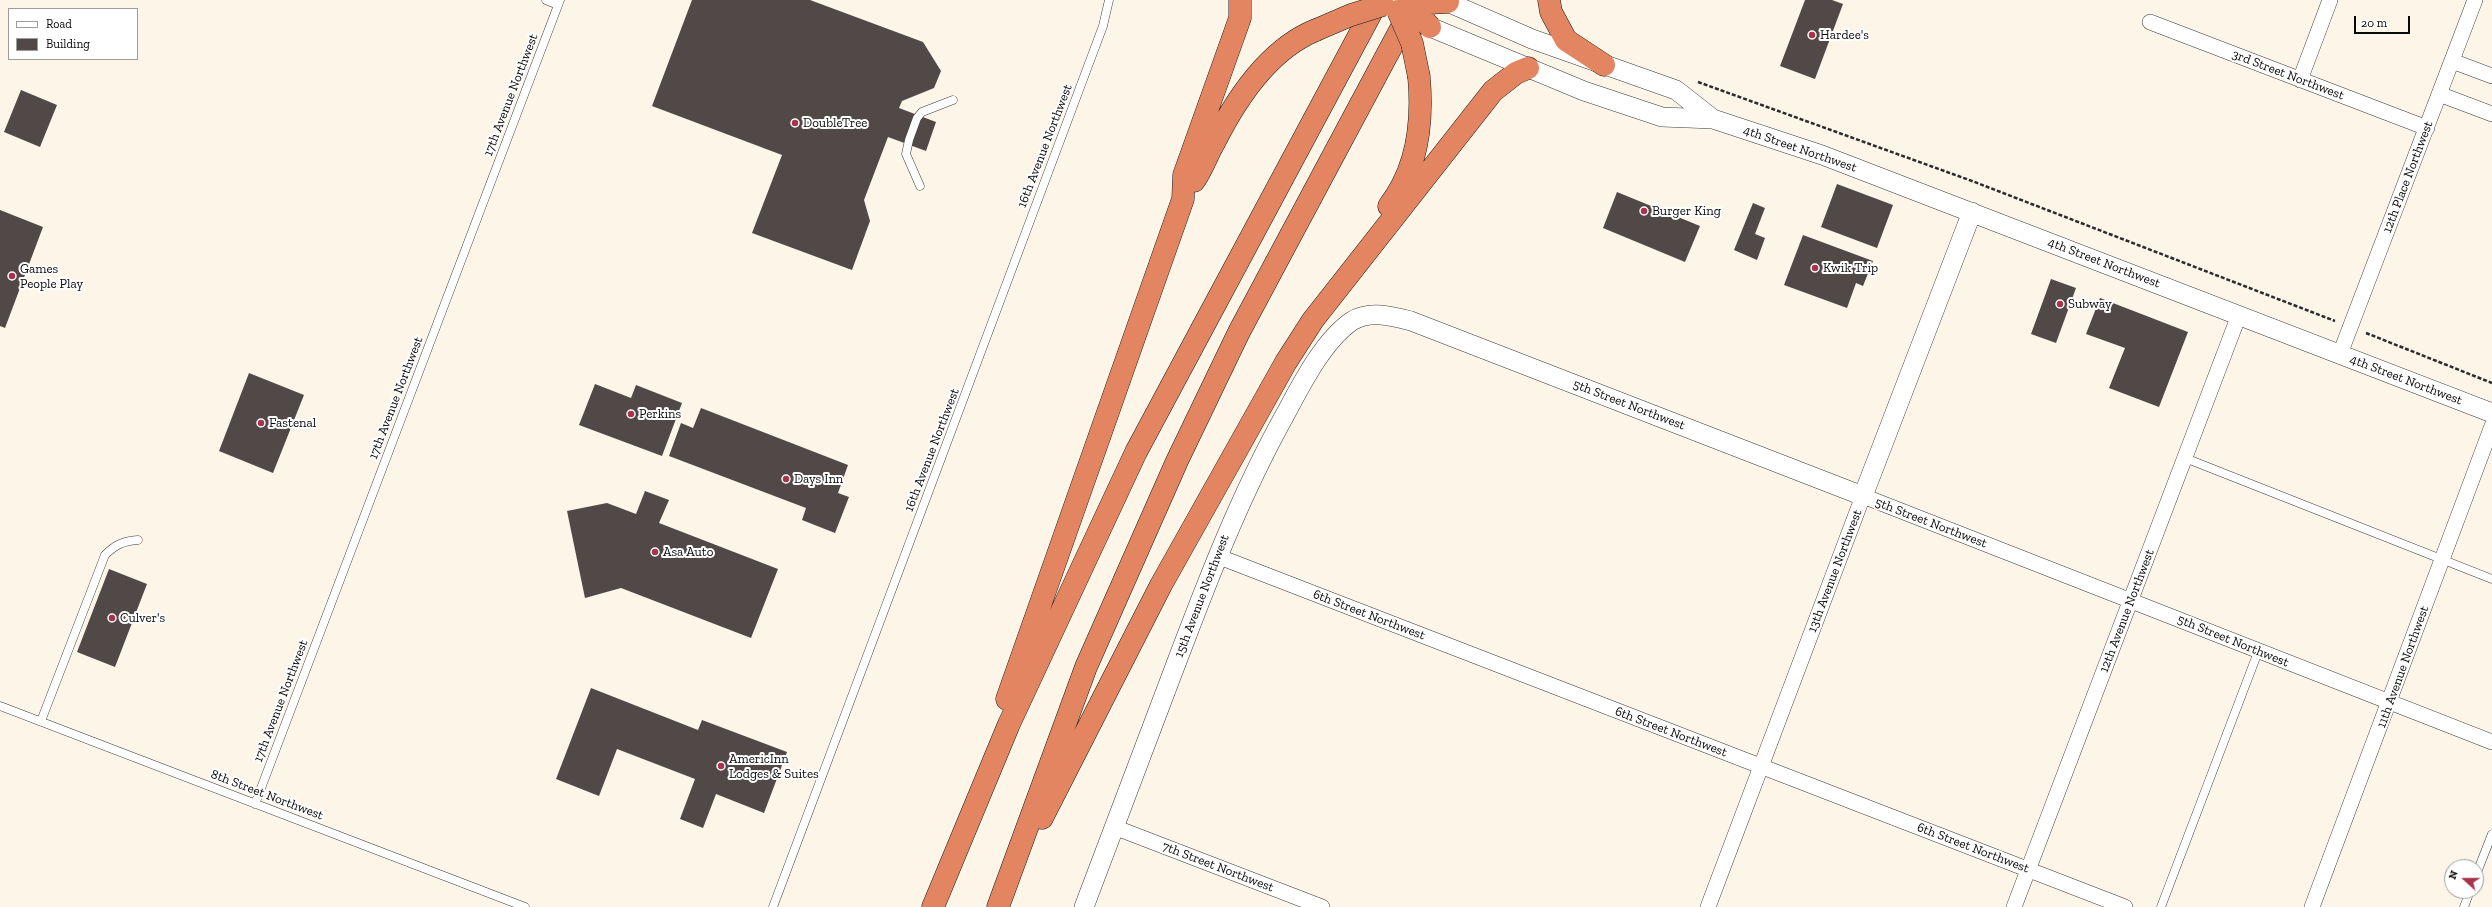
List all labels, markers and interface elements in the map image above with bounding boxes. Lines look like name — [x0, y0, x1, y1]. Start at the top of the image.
legend — [8, 8, 138, 60]
scale bar — [2356, 8, 2412, 34]
text: 20 m — [2361, 16, 2387, 30]
text: Road — [46, 17, 72, 31]
place label: Hardee's — [1820, 27, 1869, 43]
marker: Hardee's — [1807, 30, 1817, 40]
street label: 17th Avenue Northwest — [480, 32, 542, 158]
text: Building — [46, 37, 90, 51]
street label: 3rd Street Northwest — [2230, 46, 2346, 104]
street label: 16th Avenue Northwest — [1014, 82, 1076, 210]
place label: DoubleTree — [803, 115, 867, 131]
marker: DoubleTree — [790, 118, 800, 128]
street label: 12th Place Northwest — [2379, 119, 2437, 235]
street label: 4th Street Northwest — [1741, 122, 1859, 176]
place label: Burger King — [1652, 203, 1721, 219]
marker: Burger King — [1639, 206, 1649, 216]
street label: 4th Street Northwest — [2046, 234, 2162, 292]
place label: Kwik Trip — [1823, 260, 1878, 276]
place label: Games People Play — [20, 261, 83, 292]
marker: Kwik Trip — [1810, 263, 1820, 273]
marker: Games People Play — [7, 271, 17, 281]
place label: Subway — [2068, 296, 2112, 312]
marker: Subway — [2055, 299, 2065, 309]
street label: 17th Avenue Northwest — [365, 335, 427, 461]
street label: 4th Street Northwest — [2348, 351, 2464, 409]
street label: 5th Street Northwest — [1571, 376, 1687, 434]
street label: 16th Avenue Northwest — [901, 386, 963, 514]
place label: Perkins — [639, 406, 681, 422]
marker: Perkins — [626, 409, 636, 419]
place label: Fastenal — [269, 415, 316, 431]
marker: Fastenal — [256, 418, 266, 428]
place label: Days Inn — [794, 471, 843, 487]
marker: Days Inn — [781, 474, 791, 484]
street label: 5th Street Northwest — [1873, 494, 1989, 552]
street label: 13th Avenue Northwest — [1804, 507, 1866, 635]
street label: 15th Avenue Northwest — [1171, 532, 1233, 660]
place label: Asa Auto — [663, 544, 713, 560]
marker: Asa Auto — [650, 547, 660, 557]
street label: 12th Avenue Northwest — [2096, 547, 2158, 675]
street label: 6th Street Northwest — [1311, 586, 1427, 644]
street label: 11th Avenue Northwest — [2374, 604, 2432, 730]
place label: Culver's — [120, 610, 165, 626]
street label: 5th Street Northwest — [2175, 612, 2291, 670]
marker: Culver's — [107, 613, 117, 623]
street label: 17th Avenue Northwest — [250, 638, 312, 764]
street label: 6th Street Northwest — [1613, 703, 1729, 761]
place label: AmericInn Lodges & Suites — [729, 751, 819, 782]
marker: AmericInn Lodges & Suites — [716, 761, 726, 771]
street label: 8th Street Northwest — [209, 766, 325, 824]
street label: 6th Street Northwest — [1915, 819, 2031, 877]
street label: 7th Street Northwest — [1160, 839, 1276, 895]
north arrow — [2444, 859, 2484, 899]
text: N — [2446, 869, 2461, 881]

